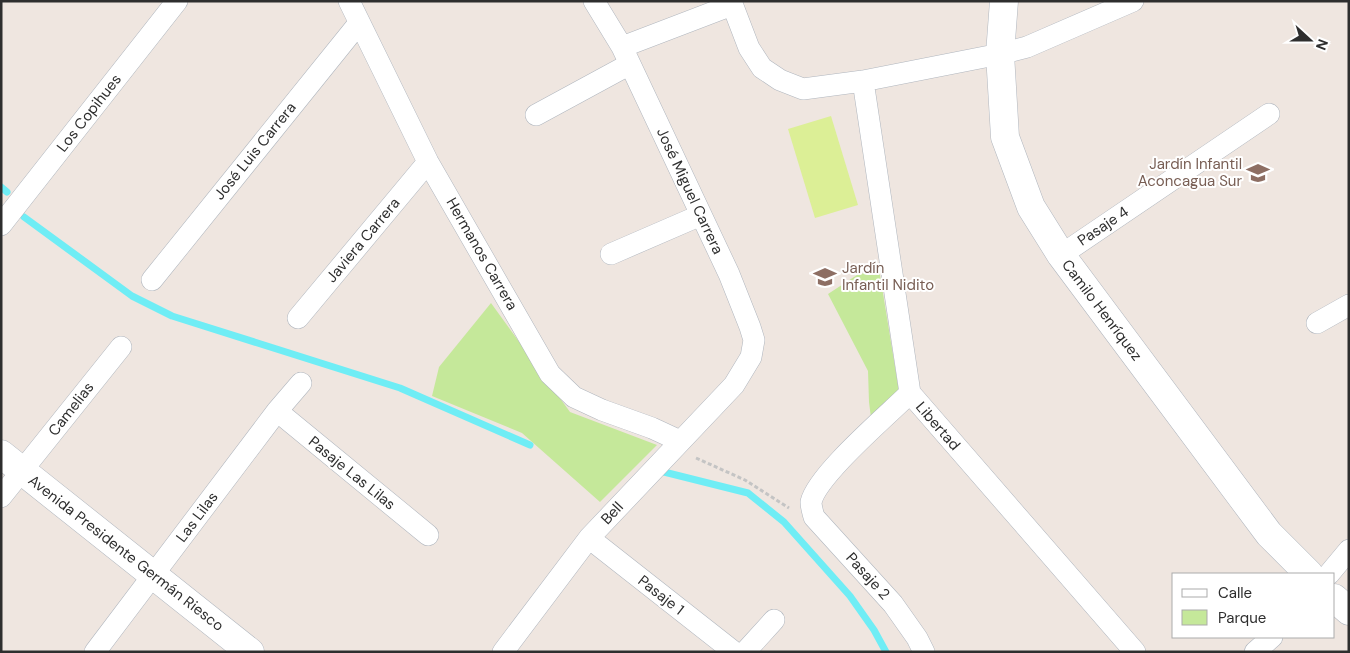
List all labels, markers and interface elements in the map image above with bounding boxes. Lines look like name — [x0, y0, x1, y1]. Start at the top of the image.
north arrow — [1285, 15, 1335, 65]
text: N — [1312, 37, 1332, 53]
street label: Los Copihues — [52, 70, 126, 156]
street label: José Luis Carrera — [209, 98, 301, 204]
street label: José Miguel Carrera — [652, 124, 728, 258]
place label: Jardín Infantil Aconcagua Sur — [1138, 154, 1242, 191]
school or university icon: Jardín Infantil Aconcagua Sur — [1245, 160, 1271, 186]
street label: Javiera Carrera — [322, 193, 404, 287]
street label: Hermanos Carrera — [442, 194, 522, 314]
street label: Pasaje 4 — [1074, 202, 1132, 250]
street label: Camilo Henríquez — [1057, 255, 1147, 365]
place label: Jardín Infantil Nidito — [842, 258, 934, 295]
school or university icon: Jardín Infantil Nidito — [812, 264, 838, 290]
street label: Camelias — [44, 378, 98, 440]
street label: Libertad — [911, 397, 965, 455]
street label: Pasaje Las Lilas — [304, 432, 400, 514]
street label: Avenida Presidente Germán Riesco — [24, 470, 228, 636]
street label: Las Lilas — [172, 488, 222, 546]
street label: Bell — [596, 497, 628, 529]
street label: Pasaje 2 — [841, 548, 895, 604]
street label: Pasaje 1 — [634, 571, 688, 619]
legend — [1172, 573, 1335, 638]
text: Calle — [1218, 583, 1252, 603]
text: Parque — [1218, 608, 1266, 628]

